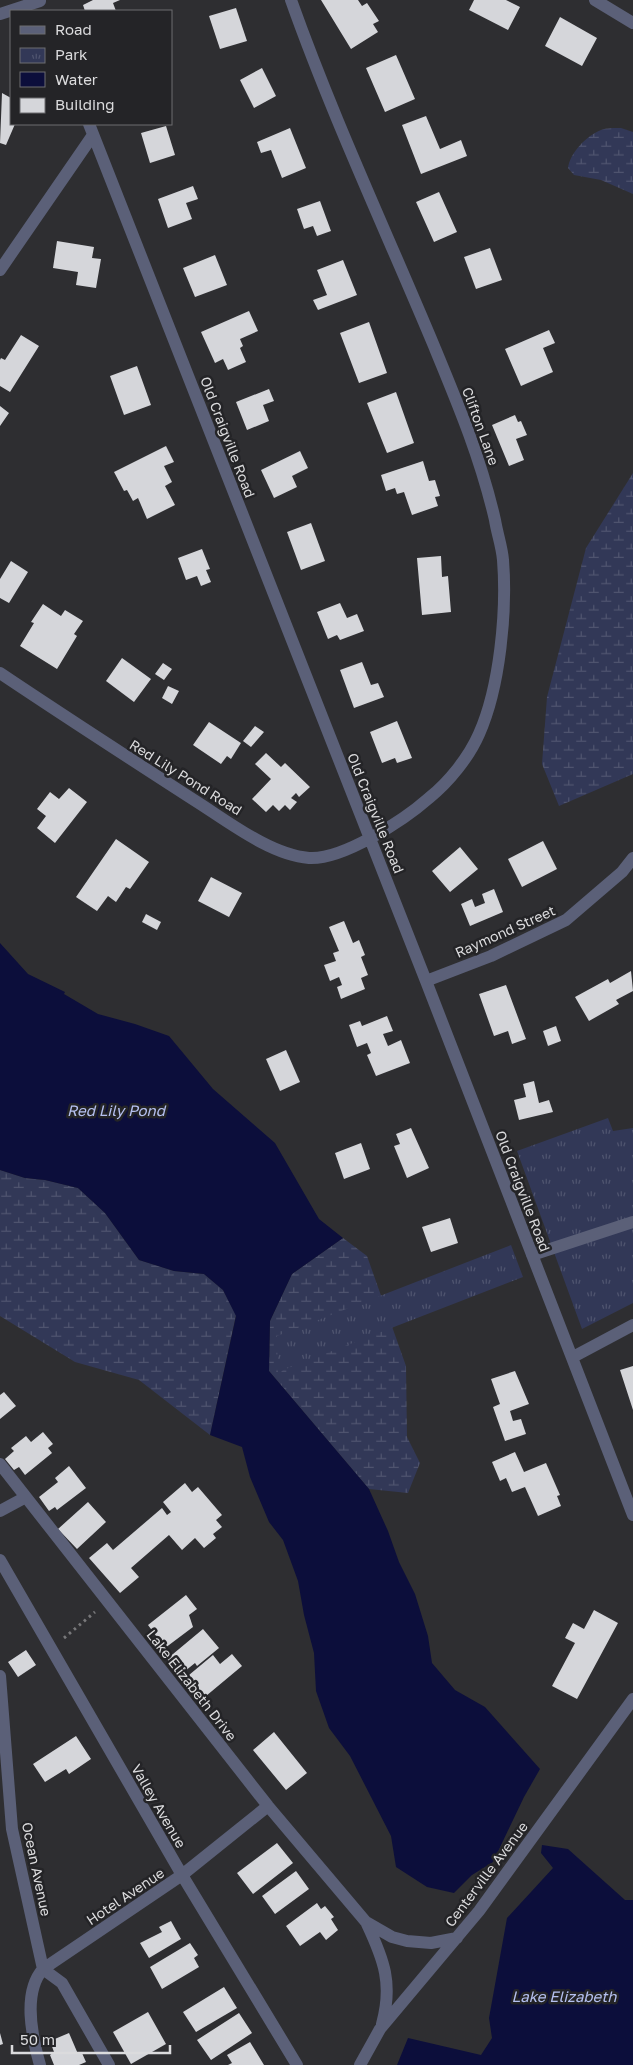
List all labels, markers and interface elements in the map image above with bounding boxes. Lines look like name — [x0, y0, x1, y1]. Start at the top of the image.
legend — [10, 10, 172, 125]
text: Road — [55, 20, 92, 38]
text: Park — [55, 45, 88, 63]
text: Water — [55, 70, 98, 88]
text: Building — [55, 95, 115, 113]
street label: Old Craigville Road — [197, 374, 259, 500]
street label: Clifton Lane — [459, 385, 503, 467]
street label: Red Lily Pond Road — [127, 736, 245, 818]
street label: Old Craigville Road — [344, 750, 408, 876]
street label: Raymond Street — [452, 901, 558, 961]
water label: Red Lily Pond — [67, 1101, 167, 1120]
street label: Old Craigville Road — [492, 1128, 554, 1254]
street label: Lake Elizabeth Drive — [143, 1626, 241, 1744]
street label: Valley Avenue — [128, 1761, 190, 1851]
street label: Centerville Avenue — [441, 1818, 531, 1930]
street label: Ocean Avenue — [19, 1820, 55, 1918]
street label: Hotel Avenue — [83, 1864, 167, 1928]
water label: Lake Elizabeth — [511, 1987, 617, 2005]
scale bar — [12, 2022, 170, 2054]
text: 50 m — [20, 2030, 55, 2048]

